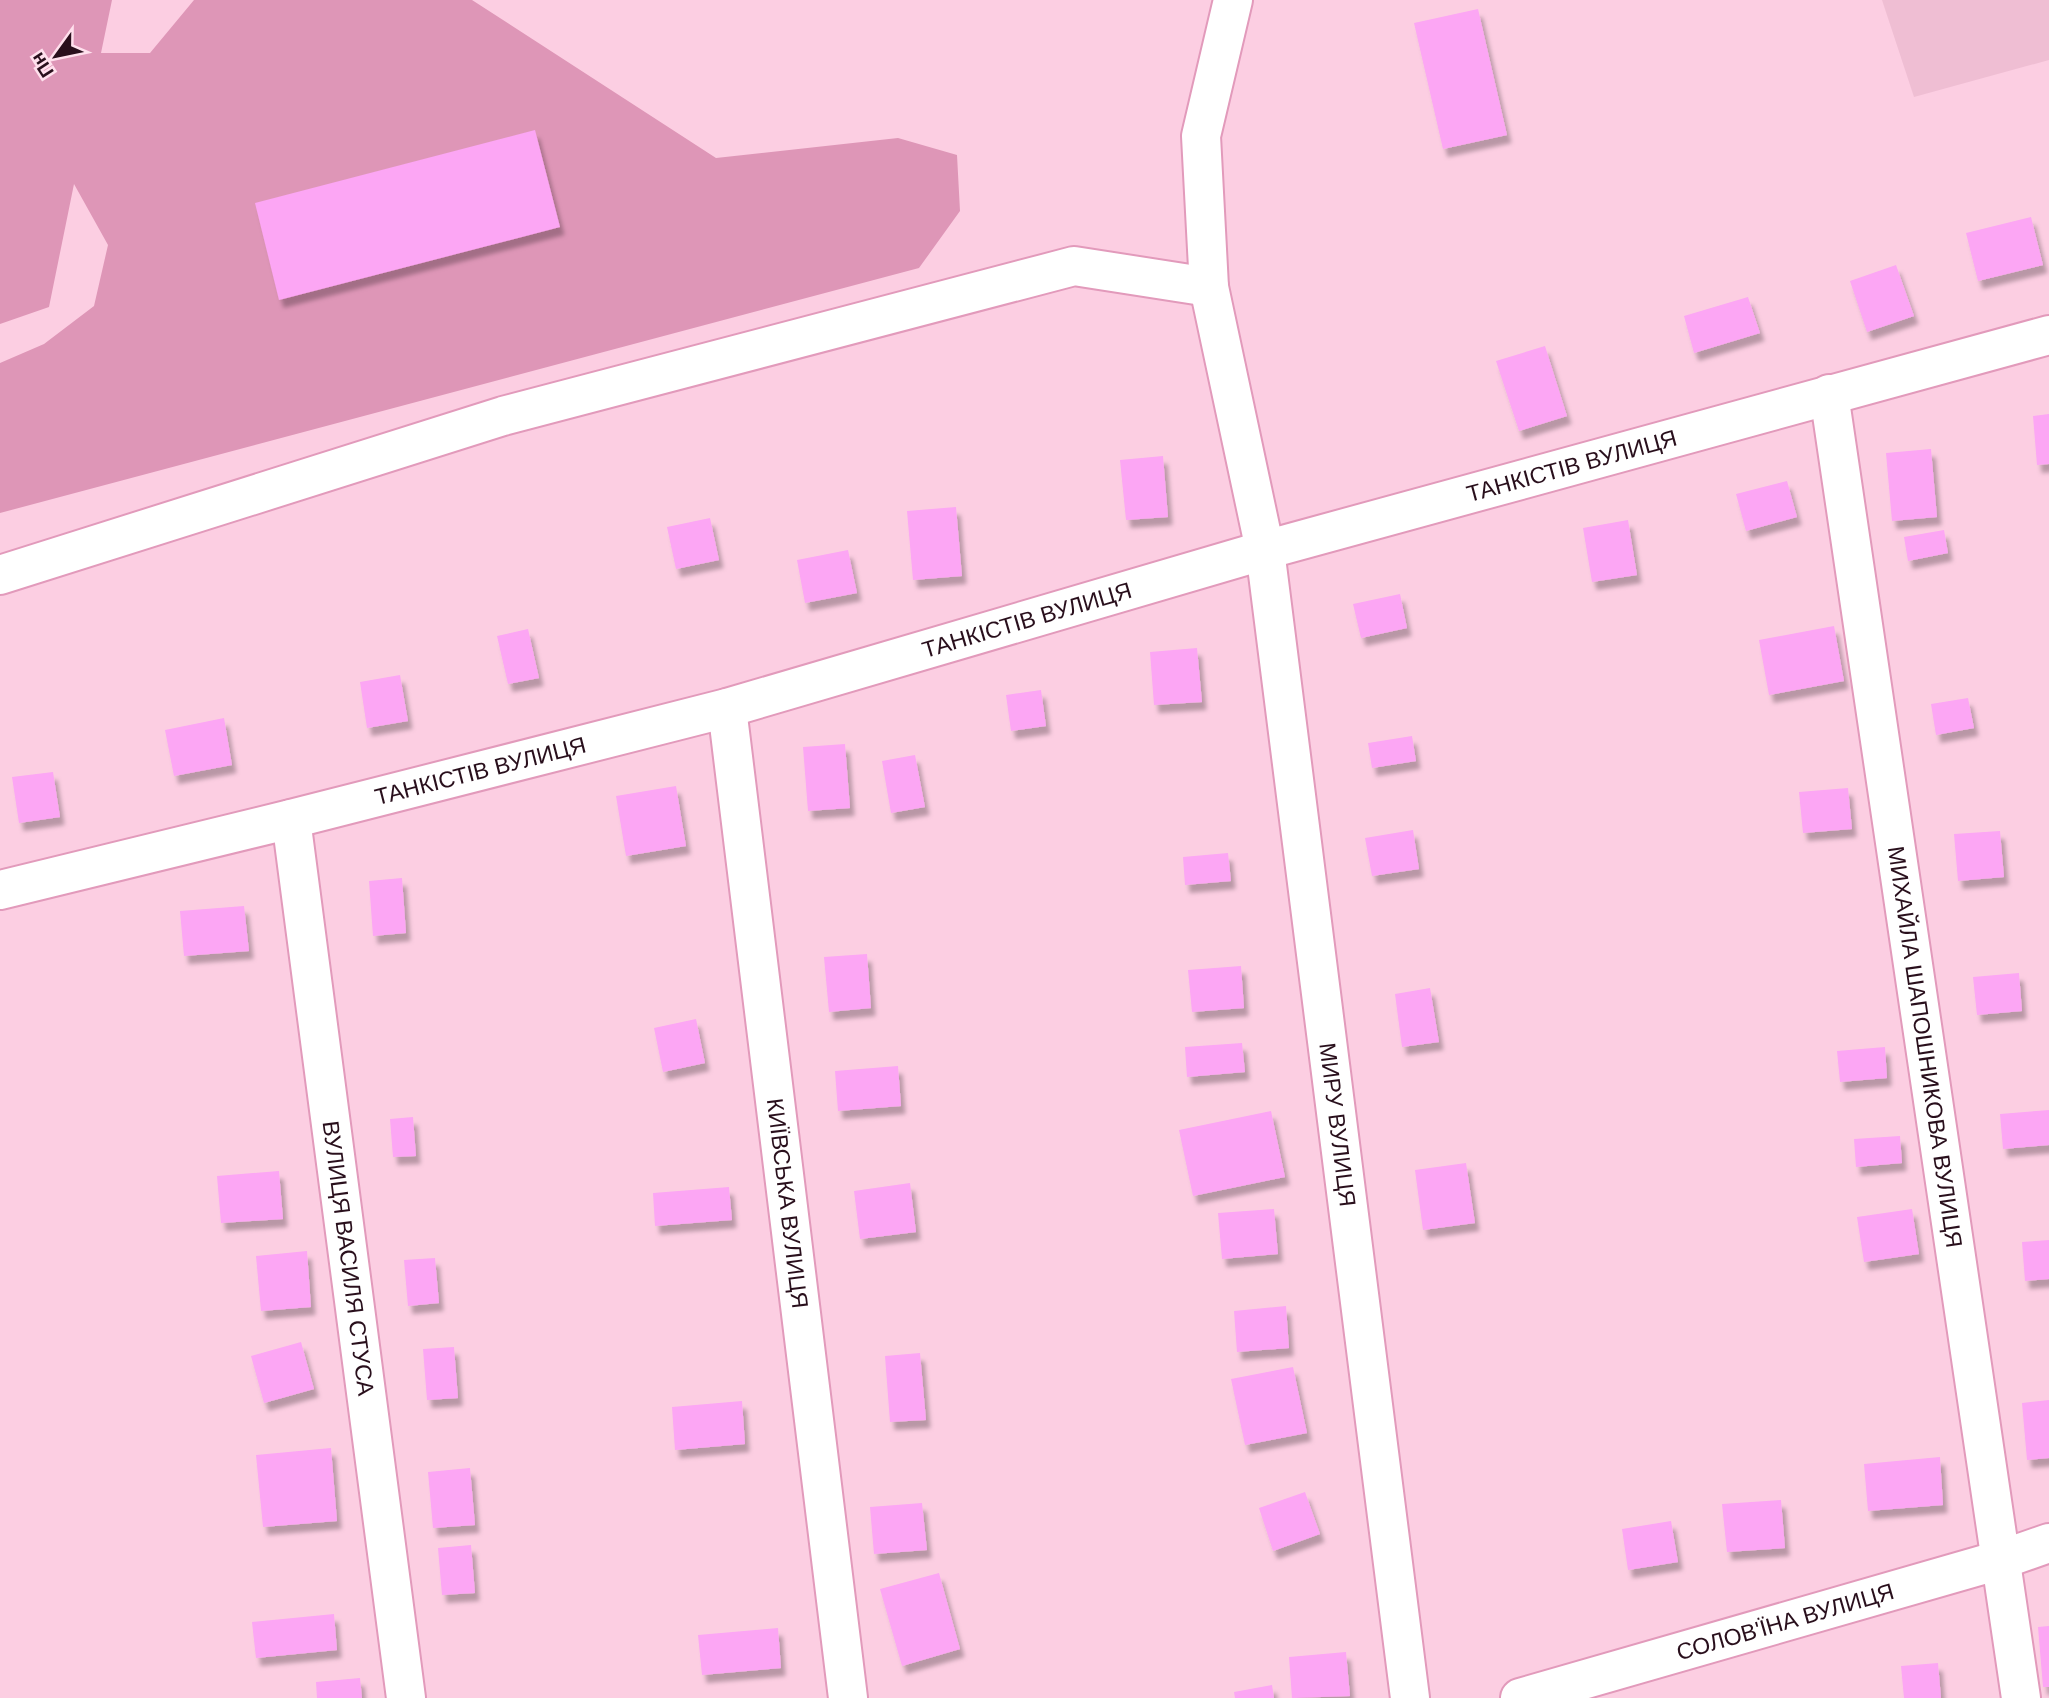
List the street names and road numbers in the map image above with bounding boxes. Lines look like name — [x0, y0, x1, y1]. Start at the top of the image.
street label: ТАНКІСТІВ ВУЛИЦЯ — [1464, 425, 1680, 507]
street label: ТАНКІСТІВ ВУЛИЦЯ — [919, 577, 1135, 663]
street label: ТАНКІСТІВ ВУЛИЦЯ — [372, 731, 589, 810]
street label: МИХАЙЛА ШАПОШНИКОВА ВУЛИЦЯ — [1883, 844, 1968, 1250]
street label: МИРУ ВУЛИЦЯ — [1314, 1041, 1361, 1208]
street label: КИЇВСЬКА ВУЛИЦЯ — [762, 1097, 813, 1310]
street label: ВУЛИЦЯ ВАСИЛЯ СТУСА — [318, 1119, 379, 1398]
street label: СОЛОВ'ЇНА ВУЛИЦЯ — [1674, 1578, 1897, 1665]

